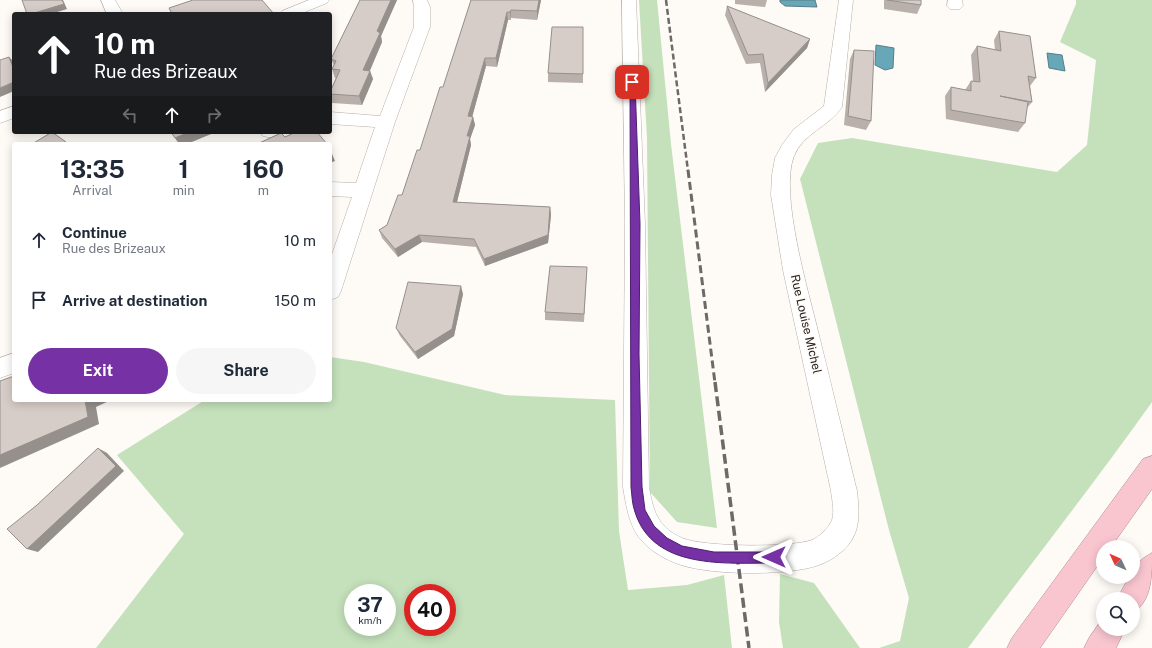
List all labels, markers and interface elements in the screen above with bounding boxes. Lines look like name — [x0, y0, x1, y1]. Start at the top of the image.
text: 10 m — [94, 27, 155, 60]
icon: ahead — [28, 28, 80, 80]
text: Rue des Brizeaux — [94, 61, 238, 82]
pin — [615, 65, 649, 99]
icon: arrive — [621, 71, 643, 93]
icon: left — [119, 104, 141, 126]
icon: ahead — [161, 104, 183, 126]
icon: right — [203, 104, 225, 126]
text: 13:35 — [60, 155, 125, 183]
text: 1 — [179, 155, 189, 183]
text: 160 — [243, 155, 284, 183]
text: Arrival — [72, 183, 112, 198]
text: min — [173, 183, 195, 198]
text: m — [258, 183, 269, 198]
text: Continue — [62, 224, 127, 241]
icon: ahead — [28, 229, 50, 251]
text: 10 m — [284, 232, 316, 249]
text: Rue des Brizeaux — [62, 241, 166, 256]
street label: Rue Louise Michel — [788, 273, 824, 375]
icon: arrive — [28, 289, 50, 311]
text: Arrive at destination — [62, 292, 207, 309]
text: 150 m — [274, 292, 316, 309]
button: Exit — [28, 348, 168, 394]
button: Share — [176, 348, 316, 394]
position arrow — [753, 536, 795, 578]
north arrow — [1096, 540, 1140, 584]
map controls — [1096, 540, 1140, 636]
speed limit sign: 40 — [404, 584, 456, 636]
button: search — [1096, 592, 1140, 636]
text: 37 — [357, 593, 383, 617]
text: km/h — [358, 614, 382, 626]

